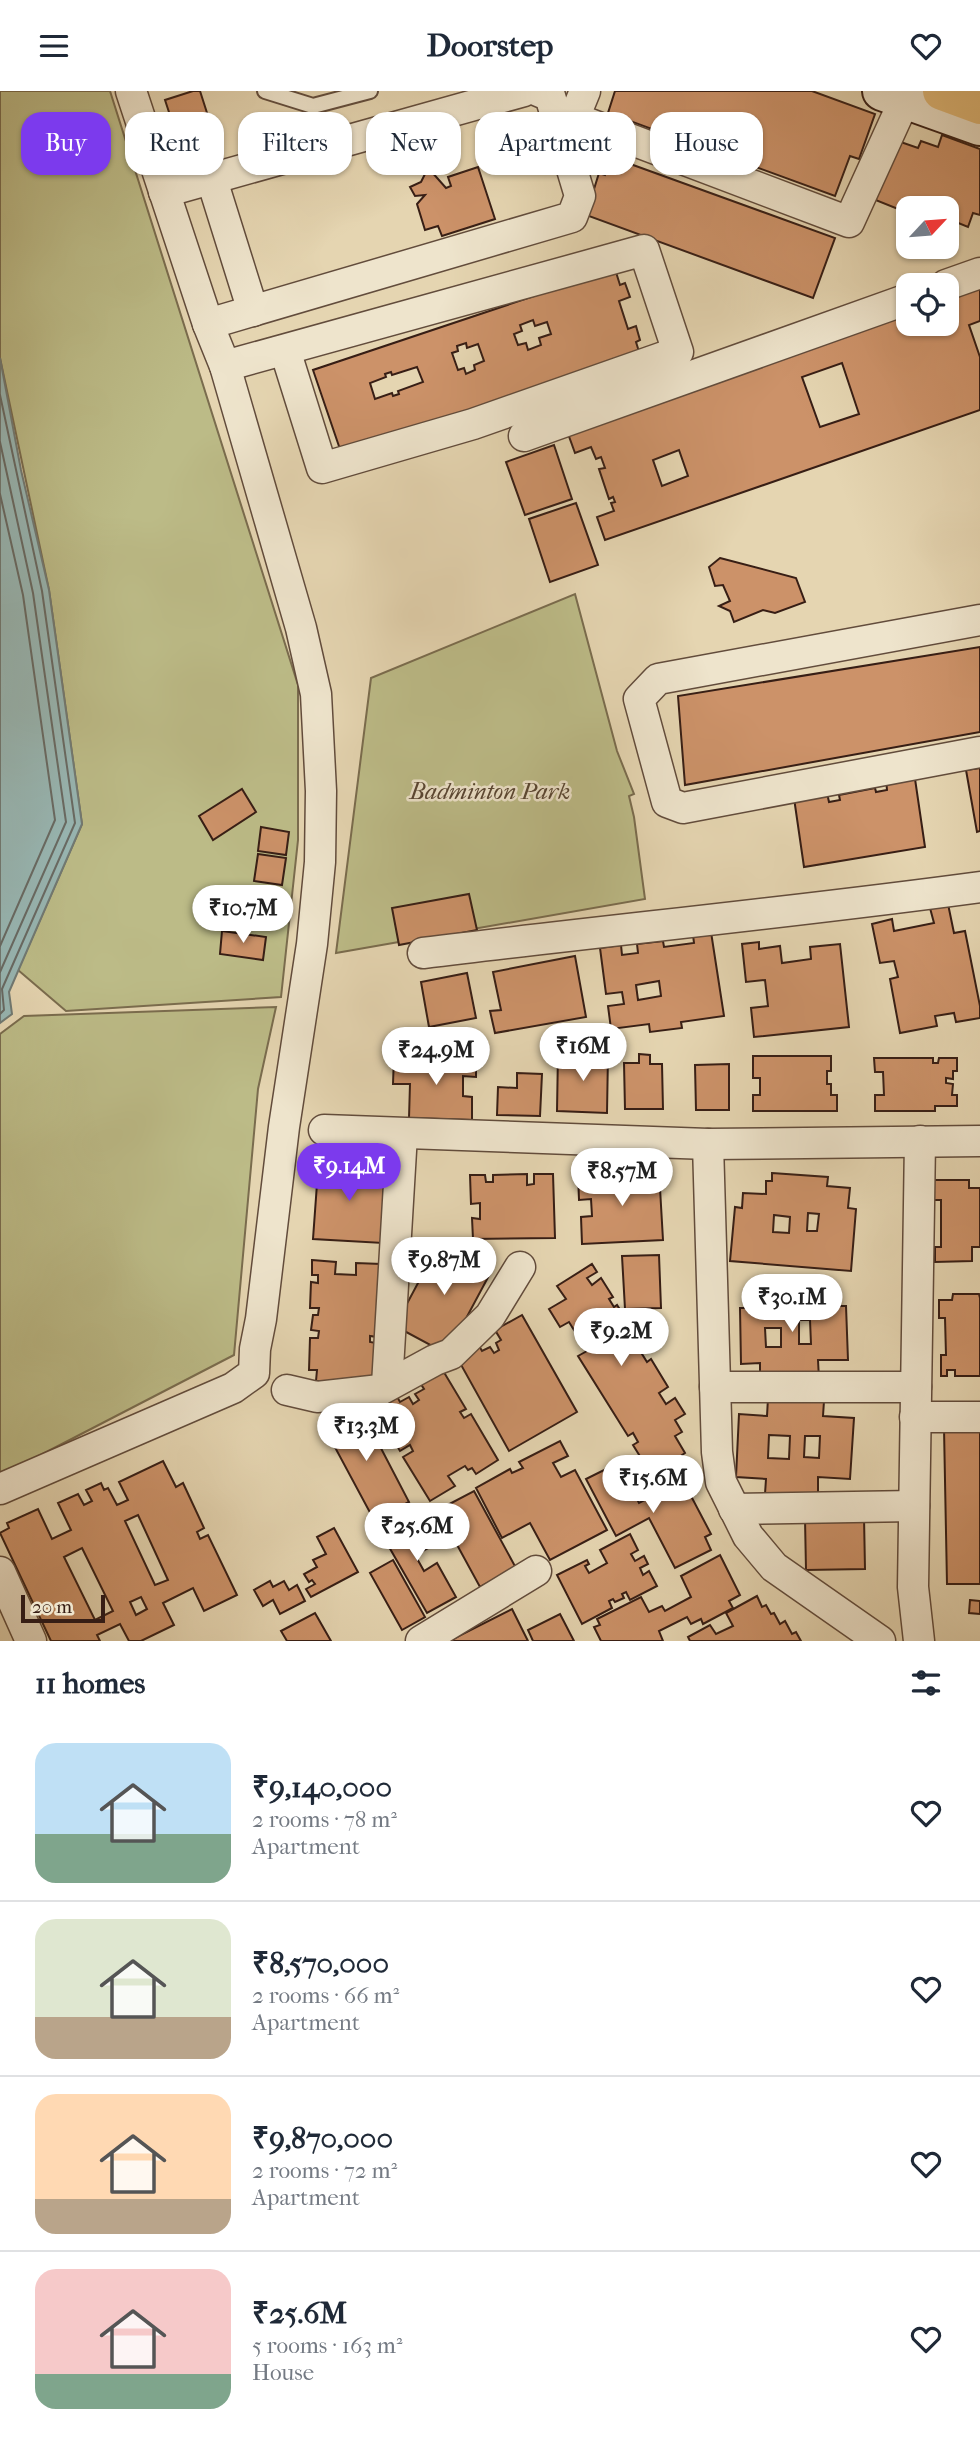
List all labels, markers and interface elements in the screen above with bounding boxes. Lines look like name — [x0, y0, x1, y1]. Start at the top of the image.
icon: menu — [35, 27, 73, 65]
text: Doorstep — [427, 27, 553, 64]
icon: heart — [907, 27, 945, 65]
chip: Buy — [21, 112, 111, 175]
chip: Rent — [125, 112, 224, 175]
chip: Filters — [238, 112, 352, 175]
chip: New — [366, 112, 461, 175]
chip: Apartment — [475, 112, 636, 175]
chip: House — [650, 112, 763, 175]
north arrow — [896, 196, 959, 259]
map controls — [896, 196, 959, 336]
button: locate — [896, 273, 959, 336]
park label: Badminton Park — [408, 778, 570, 805]
pin: ₹10.7M — [186, 885, 300, 945]
text: ₹10.7M — [208, 894, 278, 921]
pin: ₹16M — [542, 1023, 624, 1083]
pin: ₹24.9M — [379, 1027, 493, 1087]
text: ₹16M — [556, 1032, 610, 1059]
text: ₹24.9M — [398, 1036, 474, 1063]
pin: ₹9.14M — [292, 1143, 406, 1203]
pin: ₹8.57M — [565, 1149, 679, 1208]
text: ₹9.14M — [313, 1152, 385, 1179]
text: ₹8.57M — [587, 1157, 657, 1184]
pin: ₹9.87M — [387, 1237, 501, 1297]
text: ₹9.87M — [407, 1246, 481, 1273]
pin: ₹30.1M — [735, 1275, 849, 1334]
text: ₹30.1M — [758, 1283, 826, 1310]
pin: ₹9.2M — [572, 1309, 670, 1368]
text: ₹9.2M — [590, 1317, 652, 1344]
pin: ₹13.3M — [309, 1403, 423, 1463]
text: ₹13.3M — [333, 1412, 399, 1439]
pin: ₹15.6M — [596, 1455, 710, 1515]
text: ₹15.6M — [618, 1464, 688, 1491]
pin: ₹25.6M — [360, 1503, 474, 1563]
text: ₹25.6M — [381, 1512, 453, 1539]
scale bar — [21, 1592, 105, 1624]
text: 20 m — [32, 1596, 72, 1618]
icon: filters — [907, 1664, 945, 1702]
text: 11 homes — [35, 1666, 145, 1701]
text: ₹9,140,000 — [252, 1770, 392, 1805]
icon: home — [91, 1771, 175, 1855]
icon: heart — [907, 1794, 945, 1832]
text: 2 rooms · 78 m² — [252, 1806, 397, 1833]
text: Apartment — [252, 1833, 360, 1860]
text: ₹8,570,000 — [252, 1946, 389, 1981]
icon: home — [91, 1947, 175, 2031]
icon: heart — [907, 1970, 945, 2008]
text: 2 rooms · 66 m² — [252, 1982, 399, 2009]
text: Apartment — [252, 2009, 360, 2036]
text: ₹9,870,000 — [252, 2121, 393, 2156]
icon: home — [91, 2122, 175, 2206]
icon: heart — [907, 2145, 945, 2183]
text: 2 rooms · 72 m² — [252, 2157, 397, 2184]
text: Apartment — [252, 2184, 360, 2211]
text: ₹25.6M — [252, 2296, 347, 2331]
icon: home — [91, 2297, 175, 2381]
icon: heart — [907, 2320, 945, 2358]
text: 5 rooms · 163 m² — [252, 2332, 402, 2359]
text: House — [252, 2359, 314, 2386]

